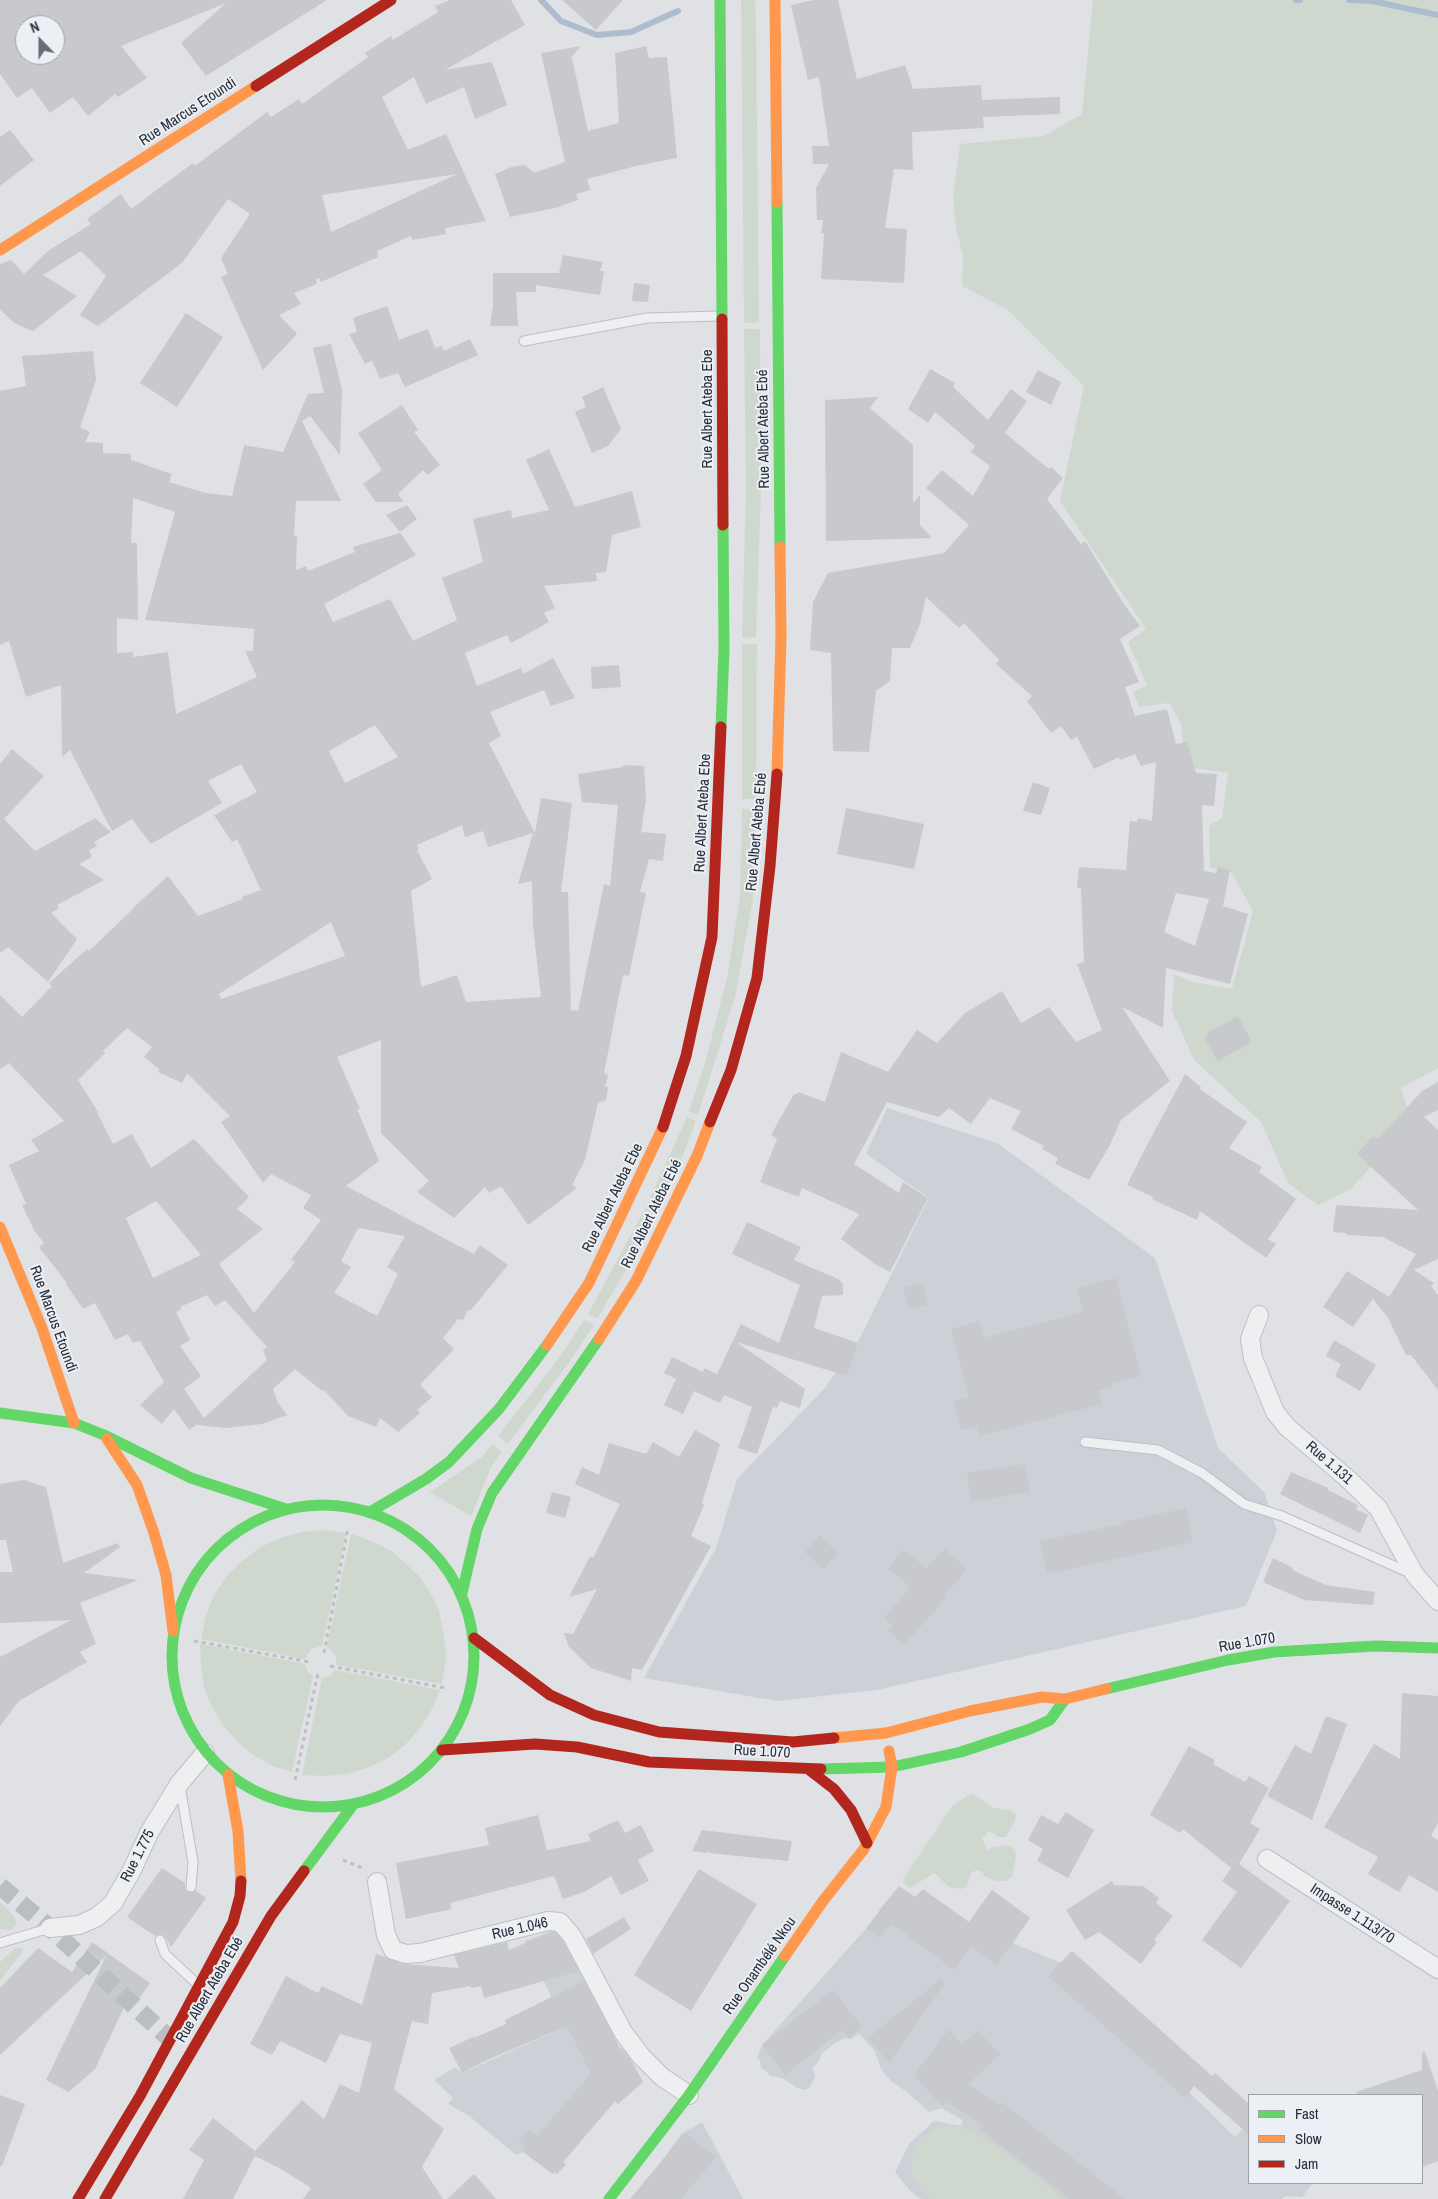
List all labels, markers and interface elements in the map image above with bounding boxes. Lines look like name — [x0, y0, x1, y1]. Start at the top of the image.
north arrow — [15, 15, 65, 65]
text: N — [28, 17, 42, 37]
street label: Rue Marcus Etoundi — [136, 74, 240, 150]
street label: Rue Albert Ateba Ebe — [699, 350, 717, 468]
street label: Rue Albert Ateba Ebé — [754, 369, 774, 489]
street label: Rue Albert Ateba Ebe — [691, 753, 715, 873]
street label: Rue Albert Ateba Ebé — [743, 772, 771, 892]
street label: Rue Albert Ateba Ebe — [579, 1141, 647, 1255]
street label: Rue Albert Ateba Ebé — [618, 1157, 686, 1271]
street label: Rue Marcus Etoundi — [25, 1263, 81, 1375]
street label: Rue 1.131 — [1302, 1438, 1356, 1488]
street label: Rue 1.070 — [1217, 1629, 1277, 1657]
street label: Rue 1.070 — [733, 1742, 791, 1762]
street label: Rue 1.775 — [117, 1827, 159, 1885]
street label: Impasse 1.113/70 — [1306, 1880, 1398, 1948]
street label: Rue 1.046 — [490, 1914, 550, 1944]
street label: Rue Onambélé Nkou — [720, 1914, 800, 2018]
street label: Rue Albert Ateba Ebé — [172, 1934, 248, 2046]
legend — [1248, 2094, 1423, 2184]
text: Fast — [1295, 2103, 1318, 2124]
text: Slow — [1295, 2128, 1322, 2149]
text: Jam — [1295, 2153, 1318, 2174]

